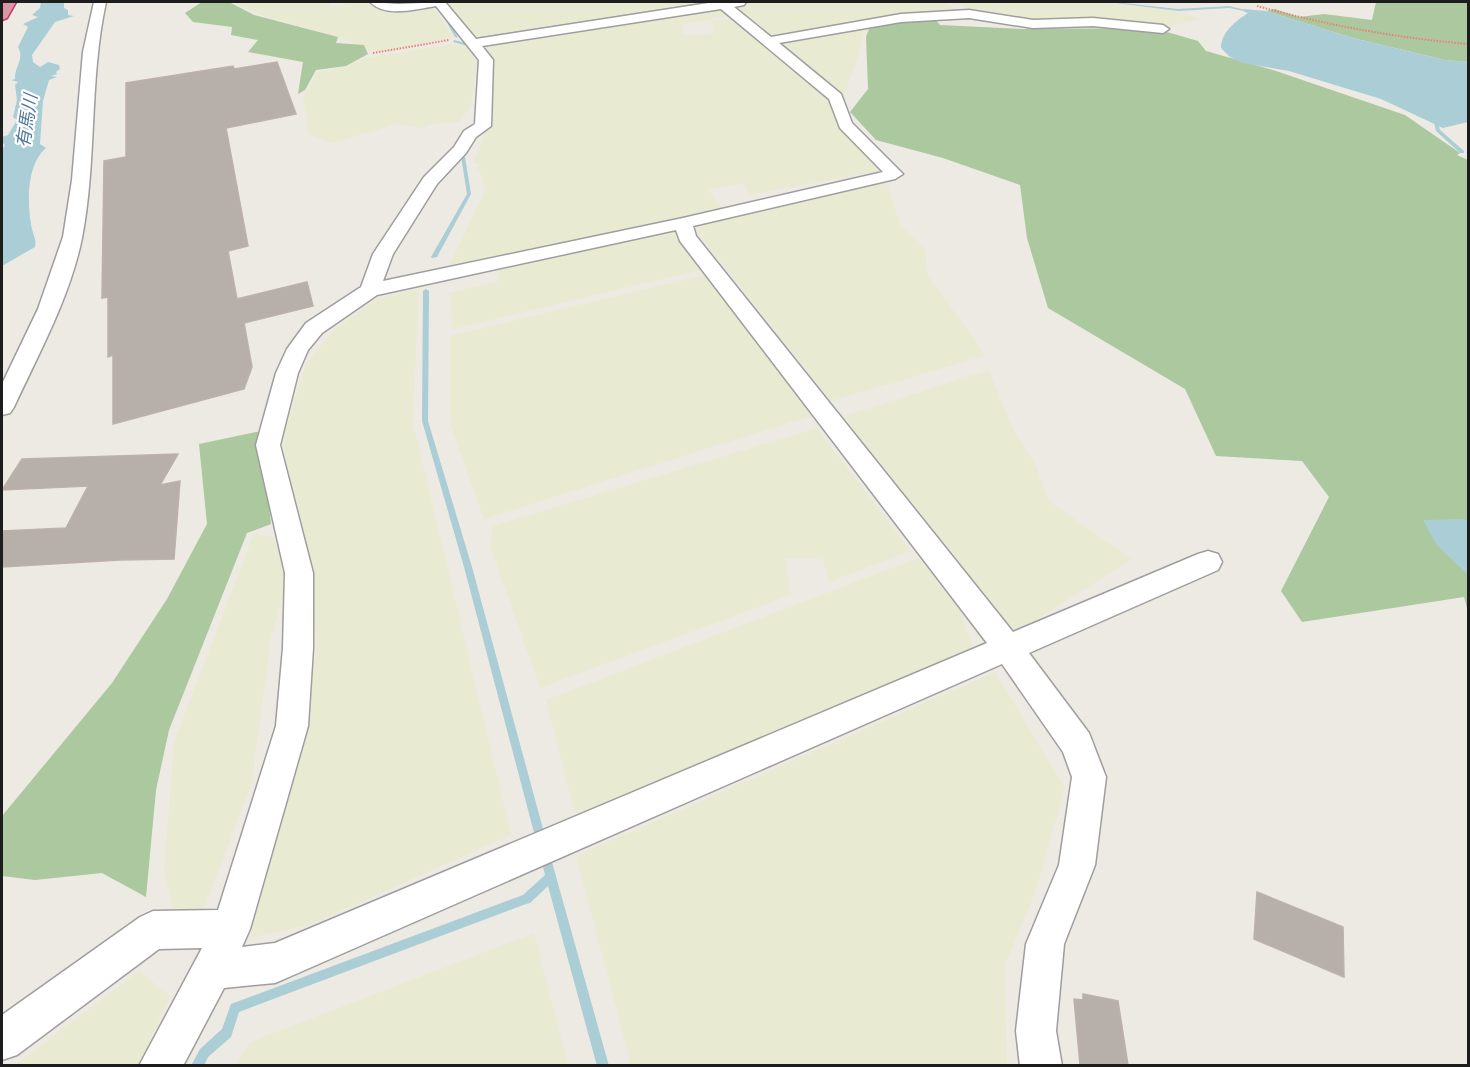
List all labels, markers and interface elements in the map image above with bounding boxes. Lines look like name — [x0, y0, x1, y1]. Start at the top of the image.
water label: 有馬川 — [11, 90, 43, 150]

